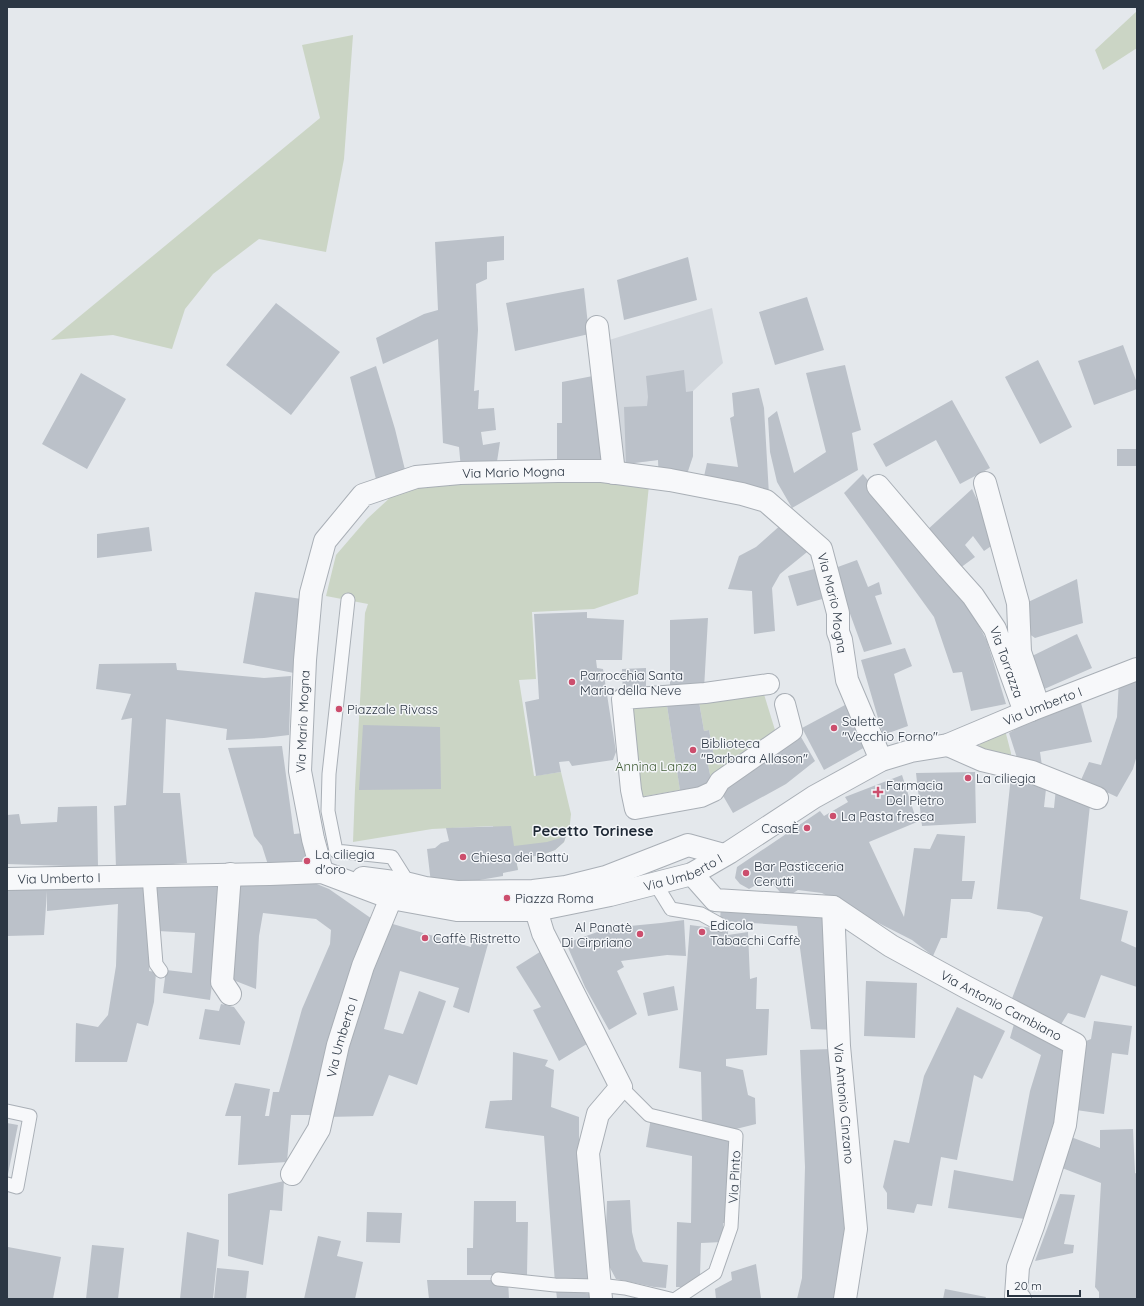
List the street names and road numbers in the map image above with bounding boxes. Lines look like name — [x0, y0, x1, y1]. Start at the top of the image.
street label: Via Mario Mogna — [462, 463, 565, 481]
street label: Via Mario Mogna — [814, 551, 851, 654]
street label: Via Torrazza — [987, 624, 1027, 700]
street label: Via Mario Mogna — [292, 670, 313, 773]
street label: Via Umberto I — [1001, 683, 1084, 729]
street label: Via Umberto I — [642, 850, 725, 894]
street label: Via Umberto I — [17, 869, 101, 887]
street label: Via Antonio Cambiano — [938, 967, 1065, 1044]
street label: Via Umberto I — [323, 995, 361, 1079]
street label: Via Antonio Cinzano — [831, 1043, 858, 1165]
street label: Via Pinto — [725, 1150, 743, 1204]

